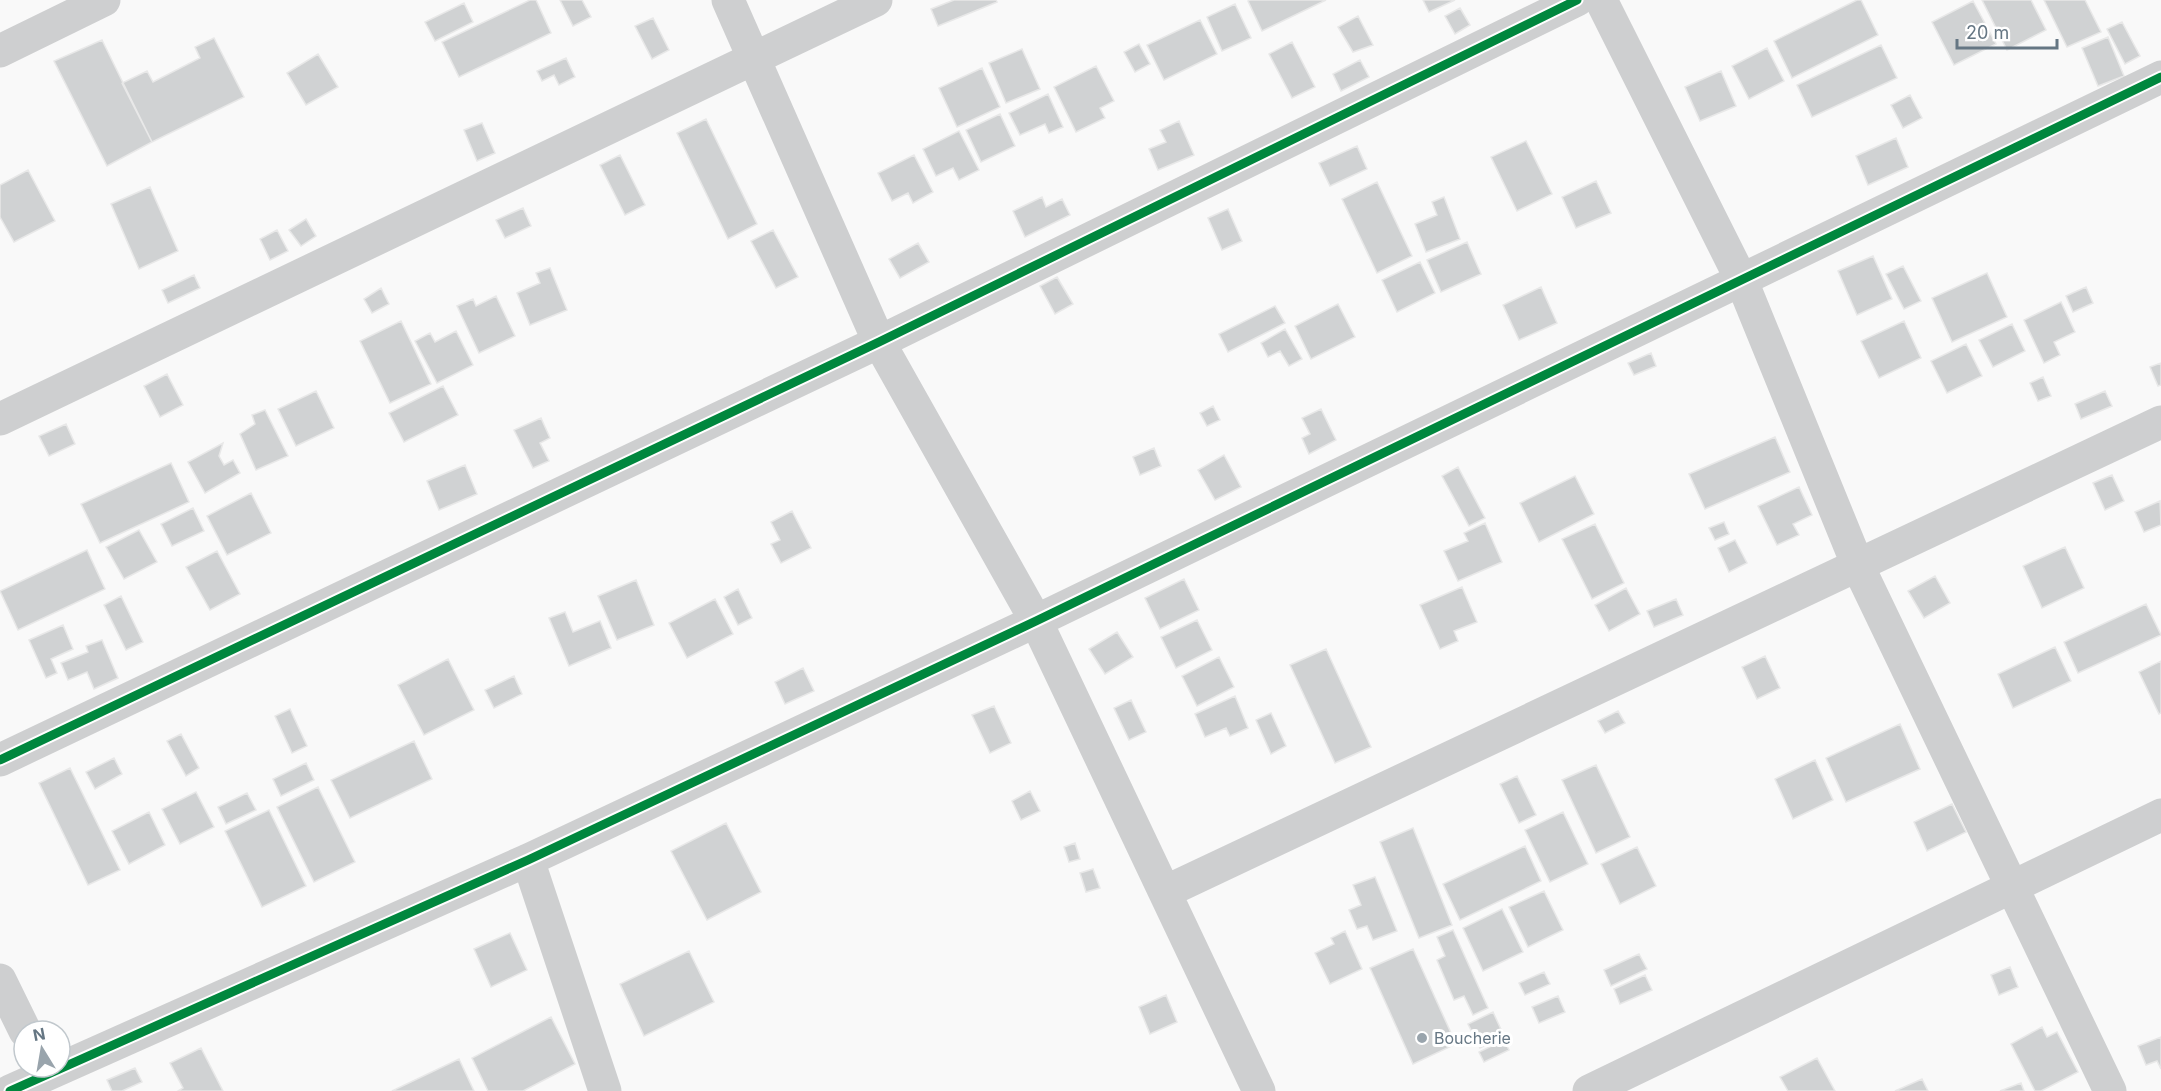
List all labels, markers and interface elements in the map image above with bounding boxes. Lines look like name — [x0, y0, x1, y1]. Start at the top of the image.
scale bar — [1957, 12, 2058, 50]
text: 20 m — [1966, 22, 2009, 43]
north arrow — [12, 1019, 72, 1079]
text: N — [31, 1023, 47, 1045]
place label: Boucherie — [1434, 1028, 1511, 1048]
marker: Boucherie — [1415, 1031, 1429, 1045]

